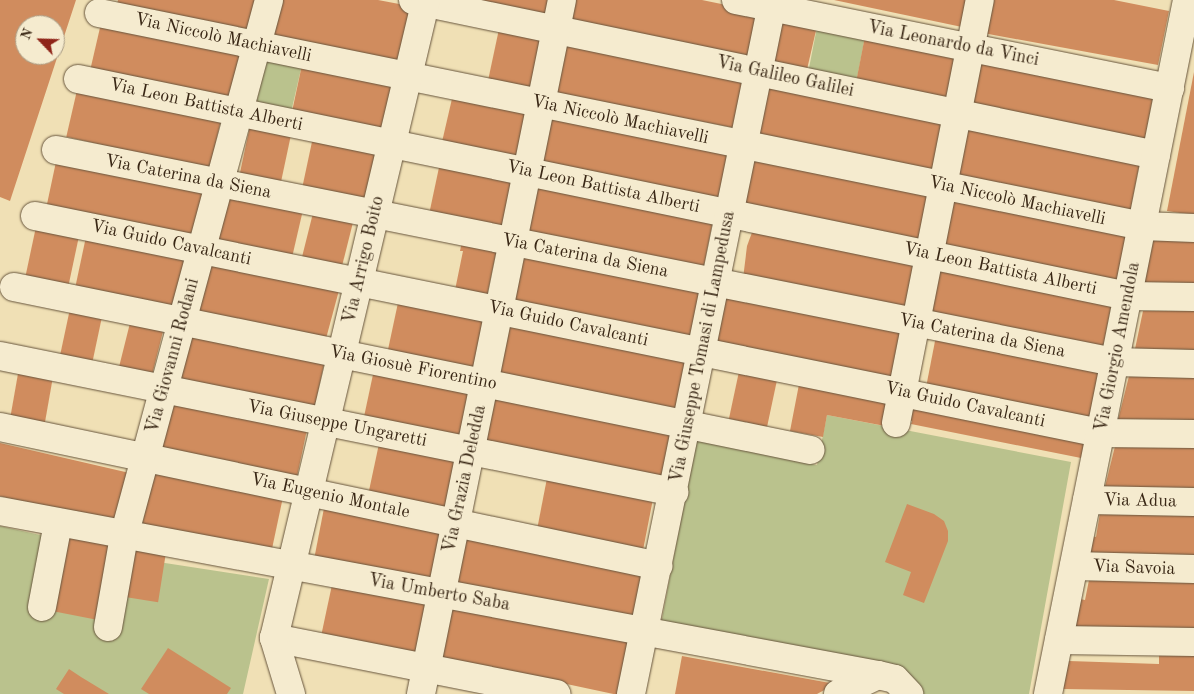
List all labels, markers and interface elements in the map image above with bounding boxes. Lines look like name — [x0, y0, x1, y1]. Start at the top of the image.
street label: Via Niccolò Machiavelli — [133, 9, 313, 67]
north arrow — [15, 15, 65, 65]
street label: Via Leonardo da Vinci — [865, 17, 1041, 71]
text: N — [19, 27, 36, 42]
street label: Via Galileo Galilei — [714, 52, 856, 102]
street label: Via Leon Battista Alberti — [107, 74, 305, 136]
street label: Via Niccolò Machiavelli — [530, 91, 710, 149]
street label: Via Caterina da Siena — [103, 150, 273, 204]
street label: Via Leon Battista Alberti — [504, 156, 702, 218]
street label: Via Niccolò Machiavelli — [927, 172, 1107, 230]
street label: Via Arrigo Boito — [339, 194, 389, 326]
street label: Via Giuseppe Tomasi di Lampedusa — [666, 209, 740, 485]
street label: Via Guido Cavalcanti — [89, 215, 253, 271]
street label: Via Caterina da Siena — [500, 229, 670, 283]
street label: Via Leon Battista Alberti — [901, 238, 1099, 300]
street label: Via Giorgio Amendola — [1091, 260, 1145, 434]
street label: Via Giovanni Rodani — [142, 276, 204, 436]
street label: Via Guido Cavalcanti — [486, 296, 650, 352]
street label: Via Caterina da Siena — [897, 309, 1067, 363]
street label: Via Giosuè Fiorentino — [327, 341, 499, 395]
street label: Via Guido Cavalcanti — [883, 377, 1047, 433]
street label: Via Giuseppe Ungaretti — [245, 396, 429, 452]
street label: Via Grazia Deledda — [439, 403, 491, 555]
street label: Via Eugenio Montale — [248, 469, 412, 523]
street label: Via Adua — [1103, 490, 1177, 512]
street label: Via Savoia — [1092, 556, 1176, 580]
street label: Via Umberto Saba — [366, 570, 512, 616]

